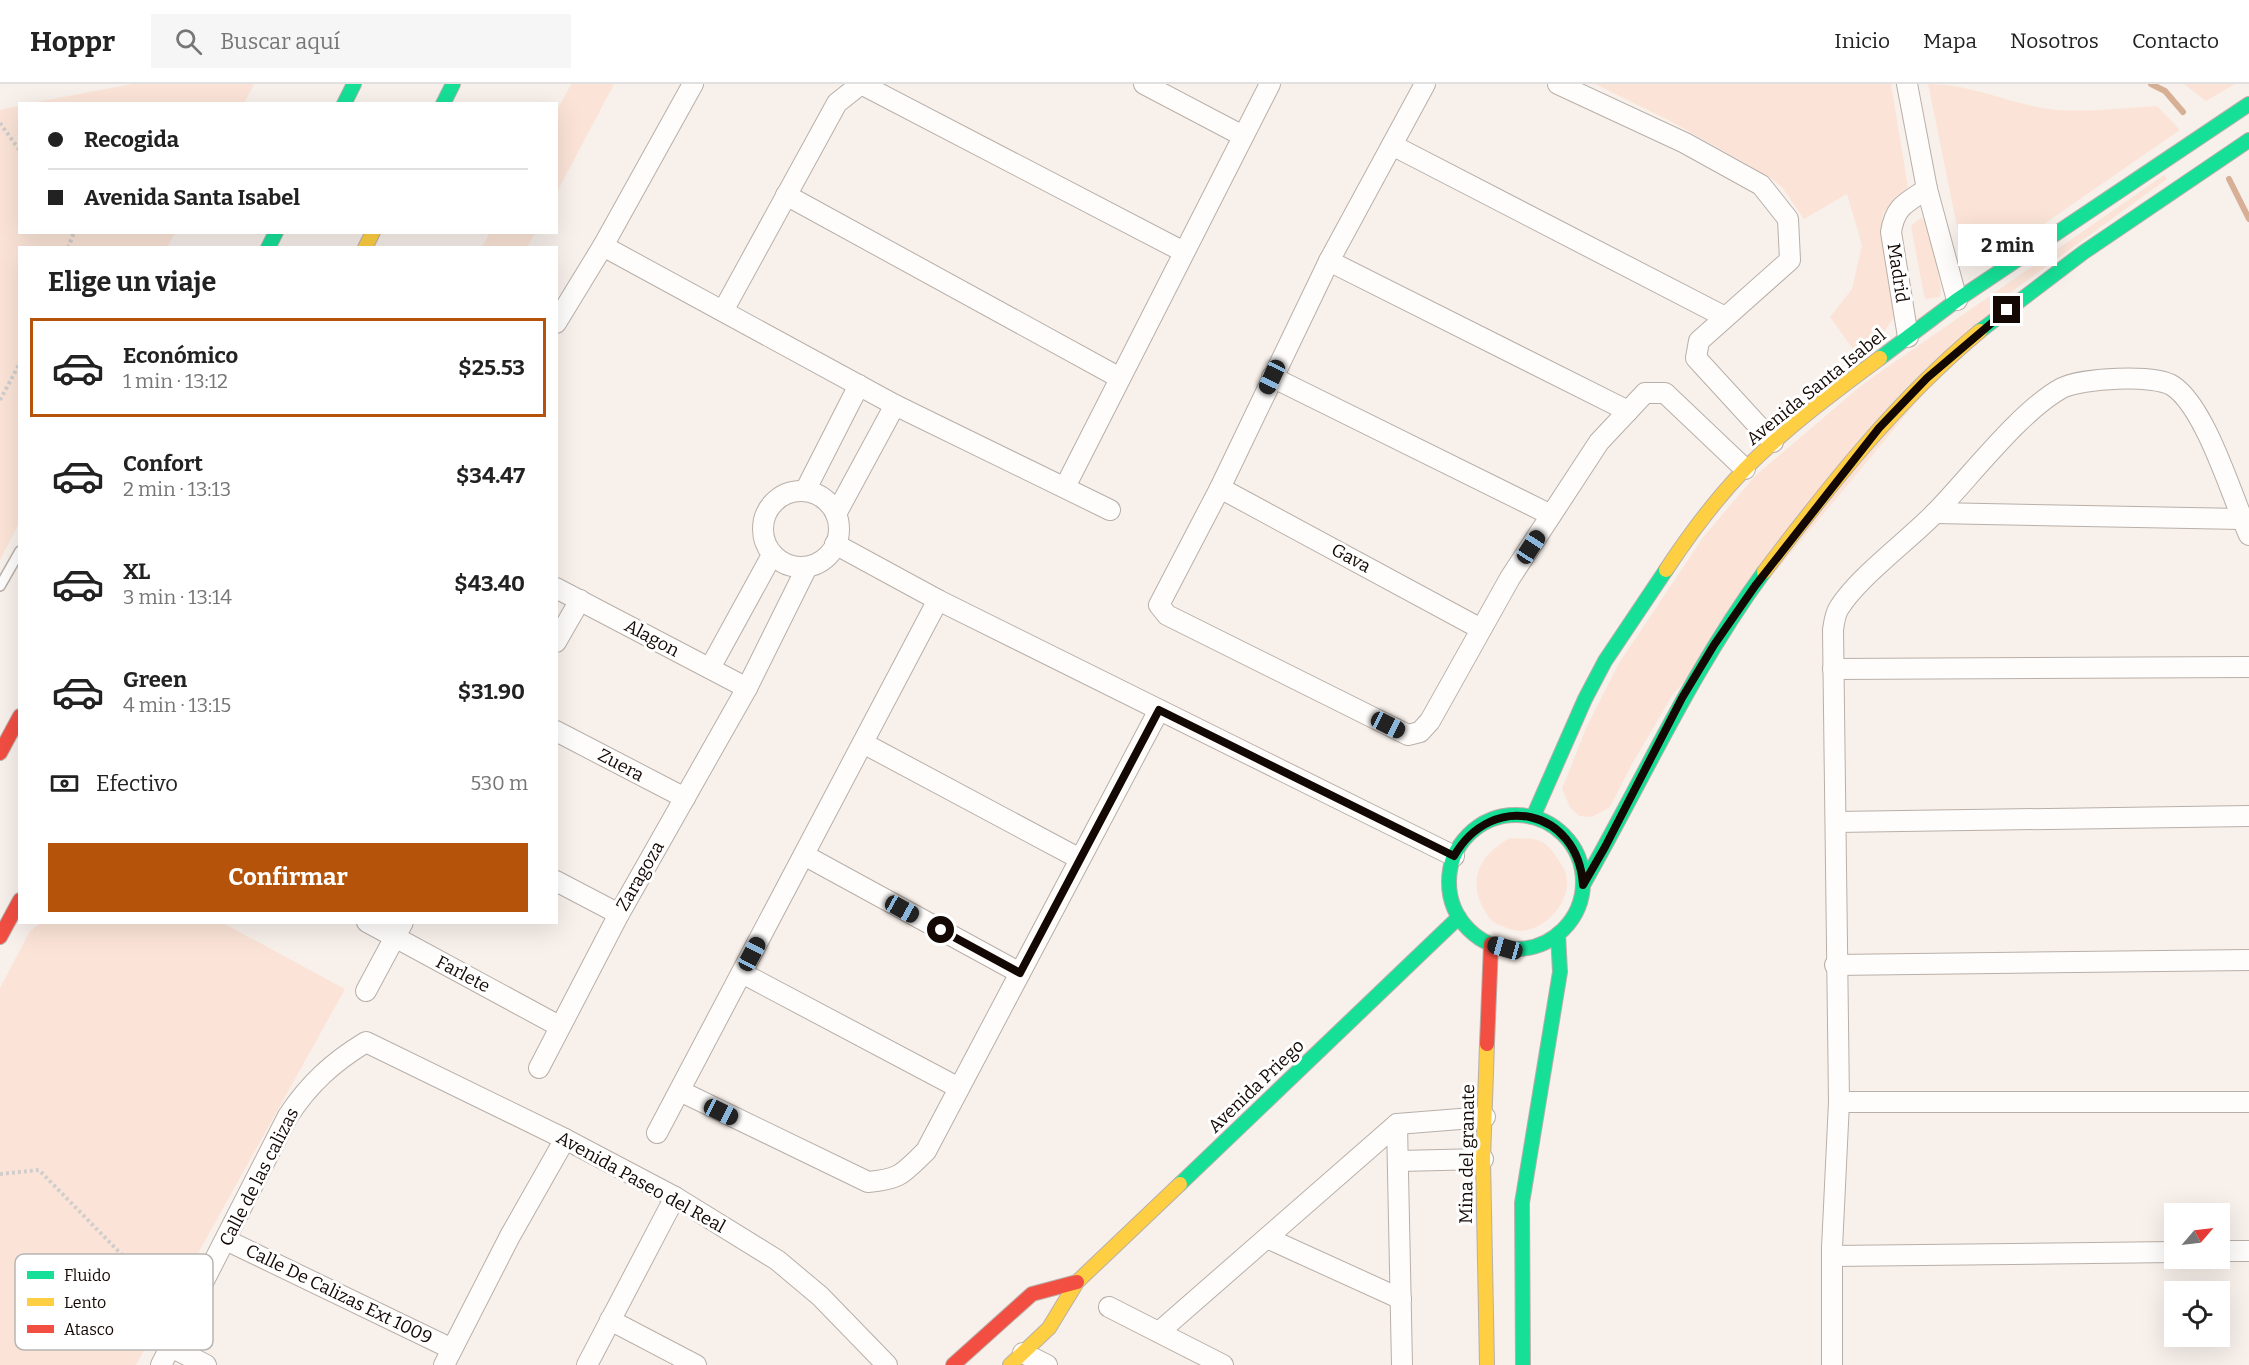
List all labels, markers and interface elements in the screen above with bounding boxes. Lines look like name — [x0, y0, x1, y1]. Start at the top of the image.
search box — [151, 14, 571, 68]
text: Hoppr — [30, 25, 115, 58]
icon: search — [172, 25, 205, 58]
text: Buscar aquí — [220, 28, 340, 55]
text: Inicio — [1834, 28, 1890, 54]
text: Mapa — [1923, 28, 1977, 54]
text: Nosotros — [2010, 28, 2099, 54]
text: Contacto — [2132, 28, 2219, 54]
text: Recogida — [84, 126, 179, 153]
text: Avenida Santa Isabel — [84, 184, 300, 211]
callout: 2 min — [1958, 223, 2056, 265]
text: 2 min — [1981, 233, 2034, 257]
street label: Madrid — [1882, 242, 1914, 305]
text: Elige un viaje — [48, 266, 216, 298]
route end — [1993, 296, 2020, 323]
street label: Avenida Santa Isabel — [1742, 324, 1890, 450]
icon: car — [51, 341, 105, 395]
text: Económico — [123, 342, 238, 369]
text: $25.53 — [458, 354, 525, 381]
car — [1256, 357, 1288, 397]
text: 1 min · 13:12 — [123, 369, 228, 393]
icon: car — [51, 449, 105, 503]
text: Confort — [123, 450, 203, 477]
text: $34.47 — [456, 462, 525, 489]
text: 2 min · 13:13 — [123, 477, 231, 501]
car — [1514, 527, 1548, 567]
street label: Gava — [1328, 539, 1375, 578]
icon: car — [51, 557, 105, 611]
text: XL — [123, 558, 150, 585]
text: $43.40 — [454, 570, 525, 597]
text: 3 min · 13:14 — [123, 585, 232, 609]
street label: Alagon — [621, 614, 684, 662]
icon: car — [51, 665, 105, 719]
text: Green — [123, 666, 187, 693]
text: $31.90 — [458, 678, 525, 705]
text: 4 min · 13:15 — [123, 693, 231, 717]
car — [1368, 709, 1408, 741]
street label: Zuera — [594, 744, 648, 786]
icon: cash — [48, 767, 81, 800]
text: Efectivo — [96, 770, 178, 797]
text: 530 m — [470, 771, 528, 795]
street label: Zaragoza — [611, 837, 669, 915]
button: Confirmar — [48, 843, 528, 912]
car — [882, 892, 922, 926]
route start — [927, 916, 954, 943]
car — [736, 934, 768, 974]
car — [1485, 934, 1525, 962]
street label: Farlete — [432, 951, 494, 997]
street label: Avenida Priego — [1203, 1035, 1309, 1137]
street label: Mina del granate — [1455, 1084, 1479, 1224]
car — [701, 1096, 741, 1128]
street label: Calle de las calizas — [215, 1104, 303, 1250]
street label: Avenida Paseo del Real — [553, 1126, 729, 1238]
north arrow — [2164, 1203, 2230, 1269]
map controls — [2164, 1203, 2230, 1347]
street label: Calle De Calizas Ext 1009 — [242, 1239, 436, 1349]
legend — [15, 1254, 213, 1350]
text: Fluido — [64, 1266, 111, 1285]
button: locate — [2164, 1281, 2230, 1347]
text: Lento — [64, 1293, 106, 1312]
text: Atasco — [64, 1320, 114, 1339]

